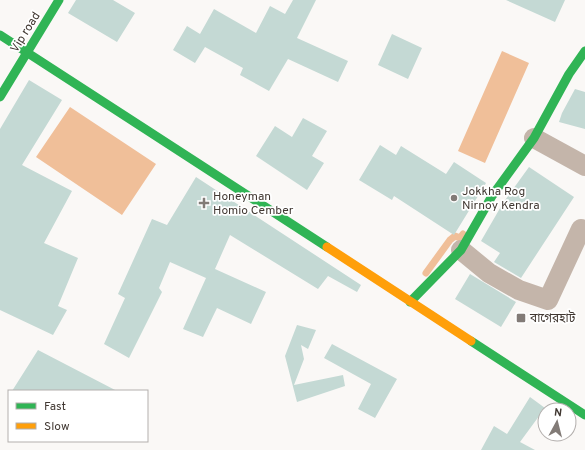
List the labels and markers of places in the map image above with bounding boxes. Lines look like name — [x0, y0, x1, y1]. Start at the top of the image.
place label: Jokkha Rog Nirnoy Kendra — [462, 184, 540, 214]
place label: Honeyman Homio Cember — [213, 189, 294, 219]
marker: Jokkha Rog Nirnoy Kendra — [449, 193, 459, 203]
marker: Honeyman Homio Cember — [198, 197, 210, 209]
place label: বাগেরহাট — [529, 310, 576, 327]
marker: বাগেরহাট — [515, 312, 527, 324]

